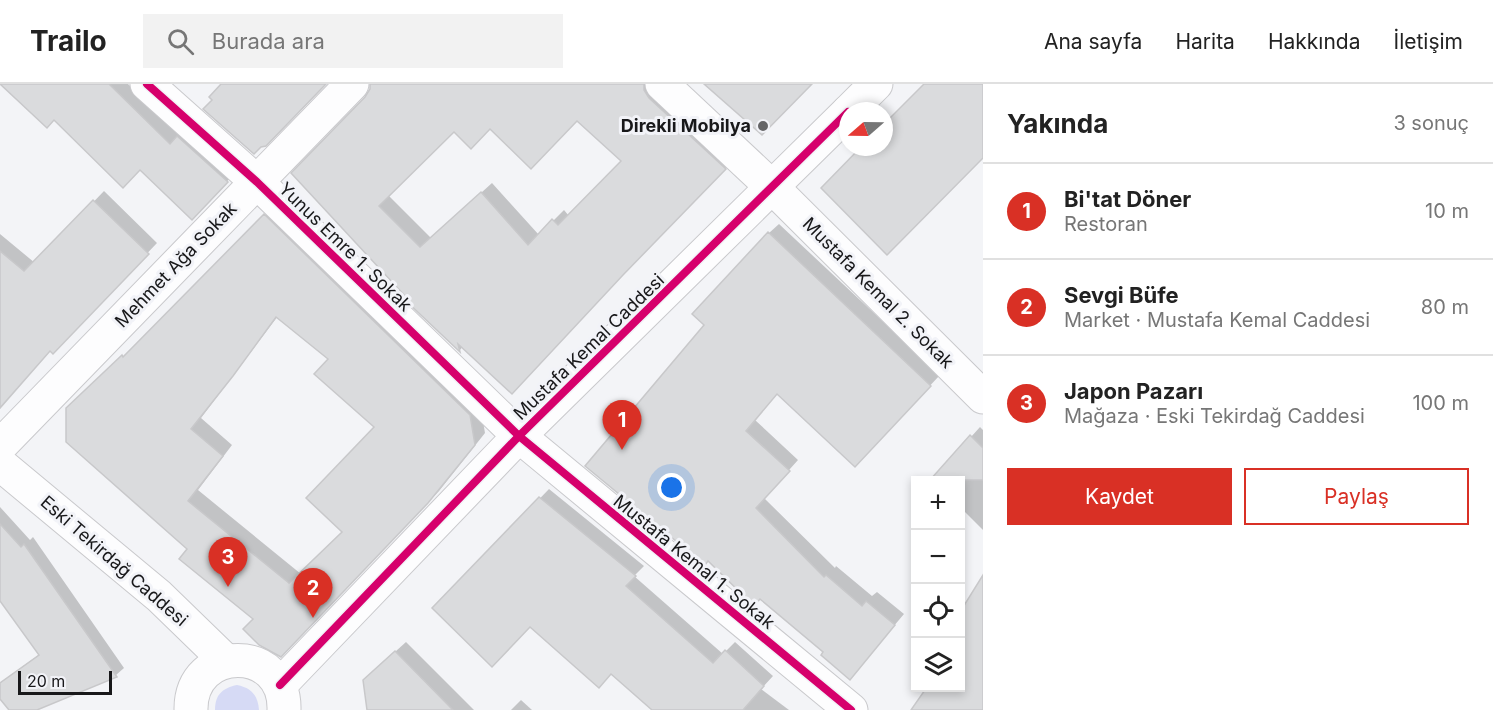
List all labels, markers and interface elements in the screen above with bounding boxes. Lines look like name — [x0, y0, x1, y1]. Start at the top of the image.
search box — [143, 14, 563, 68]
text: Trailo — [30, 24, 107, 58]
icon: search — [164, 25, 197, 58]
text: Burada ara — [212, 28, 325, 54]
text: Ana sayfa — [1044, 29, 1142, 54]
text: Harita — [1175, 29, 1235, 54]
text: Hakkında — [1268, 29, 1361, 54]
text: İletişim — [1394, 29, 1463, 54]
north arrow — [839, 102, 893, 156]
text: Yakında — [1007, 108, 1108, 139]
text: 3 sonuç — [1393, 111, 1469, 135]
place label: Direkli Mobilya — [621, 115, 751, 136]
marker: Direkli Mobilya — [756, 119, 770, 133]
street label: Yunus Emre 1. Sokak — [275, 178, 416, 316]
text: Bi'tat Döner — [1064, 186, 1191, 212]
street label: Mehmet Ağa Sokak — [111, 198, 241, 331]
text: 1 — [1022, 199, 1031, 223]
text: 10 m — [1425, 199, 1469, 223]
text: Restoran — [1064, 212, 1148, 236]
street label: Mustafa Kemal 2. Sokak — [799, 213, 958, 373]
street label: Mustafa Kemal Caddesi — [509, 269, 668, 424]
text: Sevgi Büfe — [1064, 282, 1179, 308]
text: 2 — [1020, 295, 1033, 319]
text: 80 m — [1421, 295, 1469, 319]
text: Market · Mustafa Kemal Caddesi — [1064, 308, 1370, 332]
text: Japon Pazarı — [1064, 378, 1203, 404]
text: 3 — [1020, 391, 1033, 415]
text: 100 m — [1412, 391, 1469, 415]
pin: 1 — [602, 400, 642, 450]
text: Mağaza · Eski Tekirdağ Caddesi — [1064, 404, 1365, 428]
button: Kaydet — [1007, 468, 1232, 525]
button: Paylaş — [1244, 468, 1469, 525]
your location — [657, 473, 686, 502]
map controls — [911, 476, 965, 692]
button: + — [911, 476, 965, 530]
street label: Mustafa Kemal 1. Sokak — [610, 490, 779, 633]
street label: Eski Tekirdağ Caddesi — [37, 491, 192, 630]
button: − — [911, 530, 965, 584]
pin: 3 — [208, 538, 248, 587]
pin: 2 — [294, 568, 332, 618]
button: locate — [911, 584, 965, 638]
button: layers — [911, 638, 965, 692]
scale bar — [18, 668, 112, 696]
text: 20 m — [27, 671, 65, 691]

